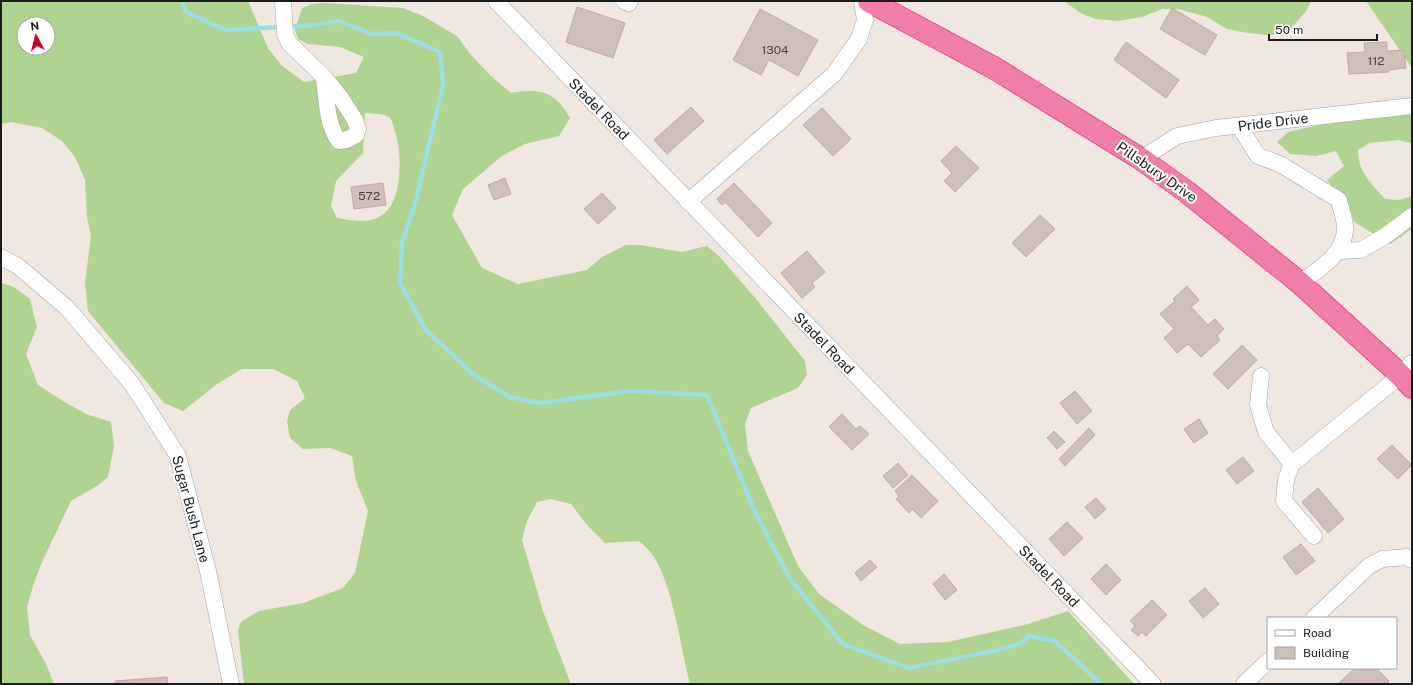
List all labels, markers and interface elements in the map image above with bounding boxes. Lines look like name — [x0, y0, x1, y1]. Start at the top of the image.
north arrow — [16, 16, 56, 56]
scale bar — [1269, 16, 1377, 42]
text: N — [30, 20, 40, 33]
text: 50 m — [1275, 23, 1303, 37]
house number: 1304 — [761, 43, 789, 57]
house number: 112 — [1368, 54, 1384, 68]
street label: Stadel Road — [566, 75, 632, 143]
street label: Pride Drive — [1237, 110, 1309, 134]
street label: Pillsbury Drive — [1114, 138, 1200, 206]
house number: 572 — [358, 189, 380, 203]
street label: Stadel Road — [791, 309, 857, 377]
street label: Sugar Bush Lane — [169, 454, 213, 564]
street label: Stadel Road — [1016, 542, 1082, 610]
legend — [1267, 617, 1397, 669]
text: Road — [1303, 626, 1331, 640]
text: Building — [1303, 646, 1349, 660]

